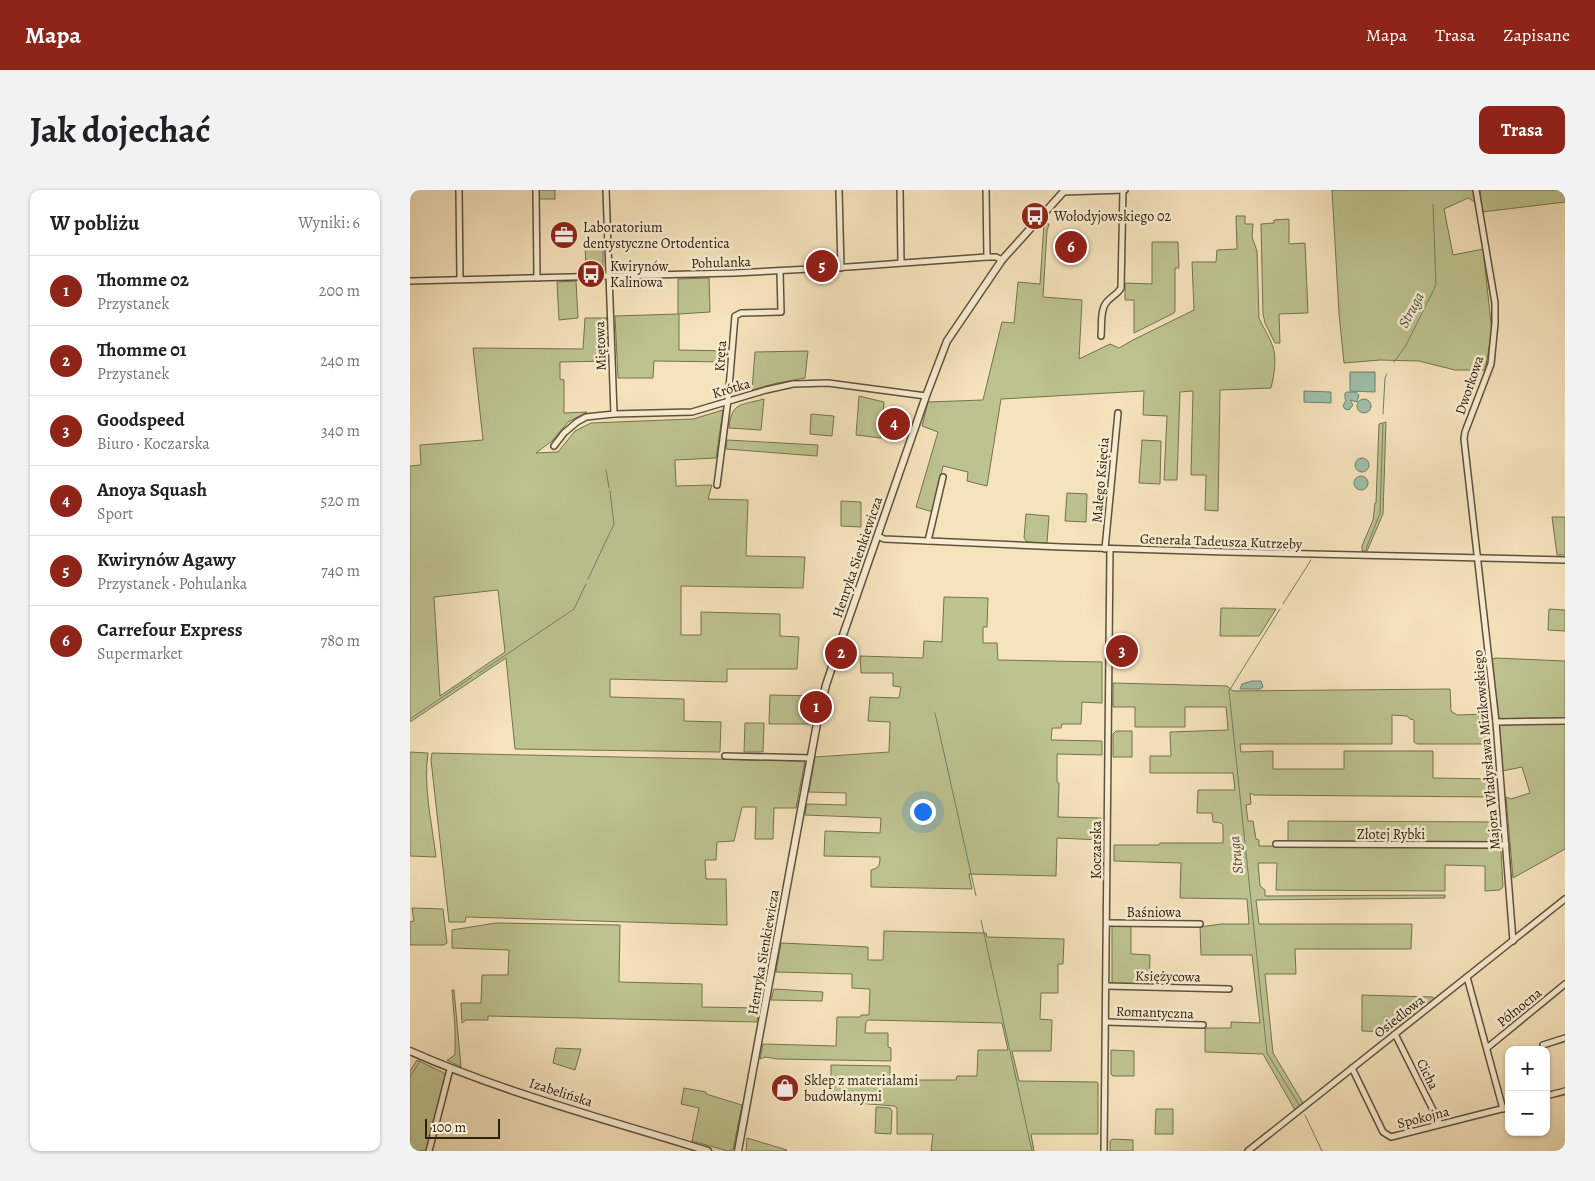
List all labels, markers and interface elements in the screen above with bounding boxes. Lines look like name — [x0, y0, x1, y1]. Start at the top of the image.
text: Mapa — [25, 19, 81, 51]
text: Mapa — [1366, 23, 1407, 47]
text: Trasa — [1435, 23, 1475, 47]
text: Zapisane — [1503, 23, 1570, 47]
text: Jak dojechać — [30, 106, 210, 154]
button: Trasa — [1479, 106, 1565, 154]
bus stop icon: Wołodyjowskiego 02 — [1020, 201, 1050, 231]
place label: Wołodyjowskiego 02 — [1053, 207, 1171, 226]
text: W pobliżu — [50, 209, 139, 237]
text: Wyniki: 6 — [298, 212, 360, 234]
place label: Laboratorium dentystyczne Ortodentica — [583, 218, 730, 253]
office icon: Laboratorium dentystyczne Ortodentica — [549, 220, 579, 250]
pin: 6 — [1055, 228, 1087, 266]
pin: 5 — [806, 247, 838, 285]
street label: Pohulanka — [691, 252, 752, 273]
place label: Kwirynów Kalinowa — [610, 257, 668, 292]
bus stop icon: Kwirynów Kalinowa — [576, 259, 606, 289]
text: Thomme 02 — [97, 267, 189, 293]
text: 1 — [63, 280, 69, 302]
text: 200 m — [319, 280, 360, 302]
water label: Struga — [1393, 288, 1429, 331]
text: Przystanek — [97, 293, 169, 315]
street label: Miętowa — [590, 320, 611, 371]
text: Thomme 01 — [97, 337, 187, 363]
street label: Kręta — [710, 339, 731, 372]
text: 2 — [62, 350, 70, 372]
text: 240 m — [320, 350, 360, 372]
street label: Dworkowa — [1450, 353, 1489, 417]
text: Przystanek — [97, 363, 169, 385]
street label: Krótka — [710, 374, 753, 403]
pin: 4 — [878, 405, 910, 443]
text: Goodspeed — [97, 407, 185, 433]
text: 3 — [63, 420, 69, 442]
text: 340 m — [321, 420, 360, 442]
text: Biuro · Koczarska — [97, 433, 210, 455]
street label: Małego Księcia — [1087, 436, 1114, 524]
text: Anoya Squash — [97, 477, 207, 503]
text: 4 — [62, 490, 70, 512]
text: 520 m — [321, 490, 360, 512]
street label: Henryka Sienkiewicza — [828, 494, 887, 620]
text: Sport — [97, 503, 133, 525]
street label: Generała Tadeusza Kutrzeby — [1140, 529, 1303, 554]
text: Kwirynów Agawy — [97, 547, 236, 573]
text: 5 — [63, 560, 69, 582]
text: 740 m — [321, 560, 360, 582]
text: Przystanek · Pohulanka — [97, 573, 247, 595]
text: Carrefour Express — [97, 617, 243, 643]
text: 6 — [62, 630, 70, 652]
text: 780 m — [321, 630, 360, 652]
pin: 3 — [1106, 632, 1138, 670]
pin: 2 — [825, 634, 857, 672]
text: Supermarket — [97, 643, 183, 665]
street label: Majora Władysława Mizikowskiego — [1468, 649, 1505, 851]
pin: 1 — [800, 688, 832, 726]
your location — [910, 799, 936, 825]
street label: Koczarska — [1087, 820, 1106, 879]
street label: Złotej Rybki — [1357, 825, 1425, 844]
water label: Struga — [1224, 835, 1248, 875]
street label: Henryka Sienkiewicza — [743, 887, 784, 1016]
street label: Baśniowa — [1126, 903, 1182, 922]
street label: Księżycowa — [1135, 966, 1201, 987]
street label: Północna — [1493, 983, 1546, 1031]
street label: Osiedlowa — [1370, 990, 1429, 1042]
street label: Romantyczna — [1116, 1002, 1195, 1023]
map controls — [1505, 1046, 1550, 1136]
button: + — [1505, 1046, 1550, 1091]
street label: Cicha — [1412, 1056, 1443, 1093]
place label: Sklep z materiałami budowlanymi — [804, 1071, 918, 1106]
street label: Izabelińska — [527, 1073, 595, 1112]
shop icon: Sklep z materiałami budowlanymi — [770, 1073, 800, 1103]
button: − — [1505, 1091, 1550, 1136]
street label: Spokojna — [1395, 1102, 1452, 1133]
scale bar — [425, 1116, 500, 1139]
text: 100 m — [432, 1118, 466, 1137]

